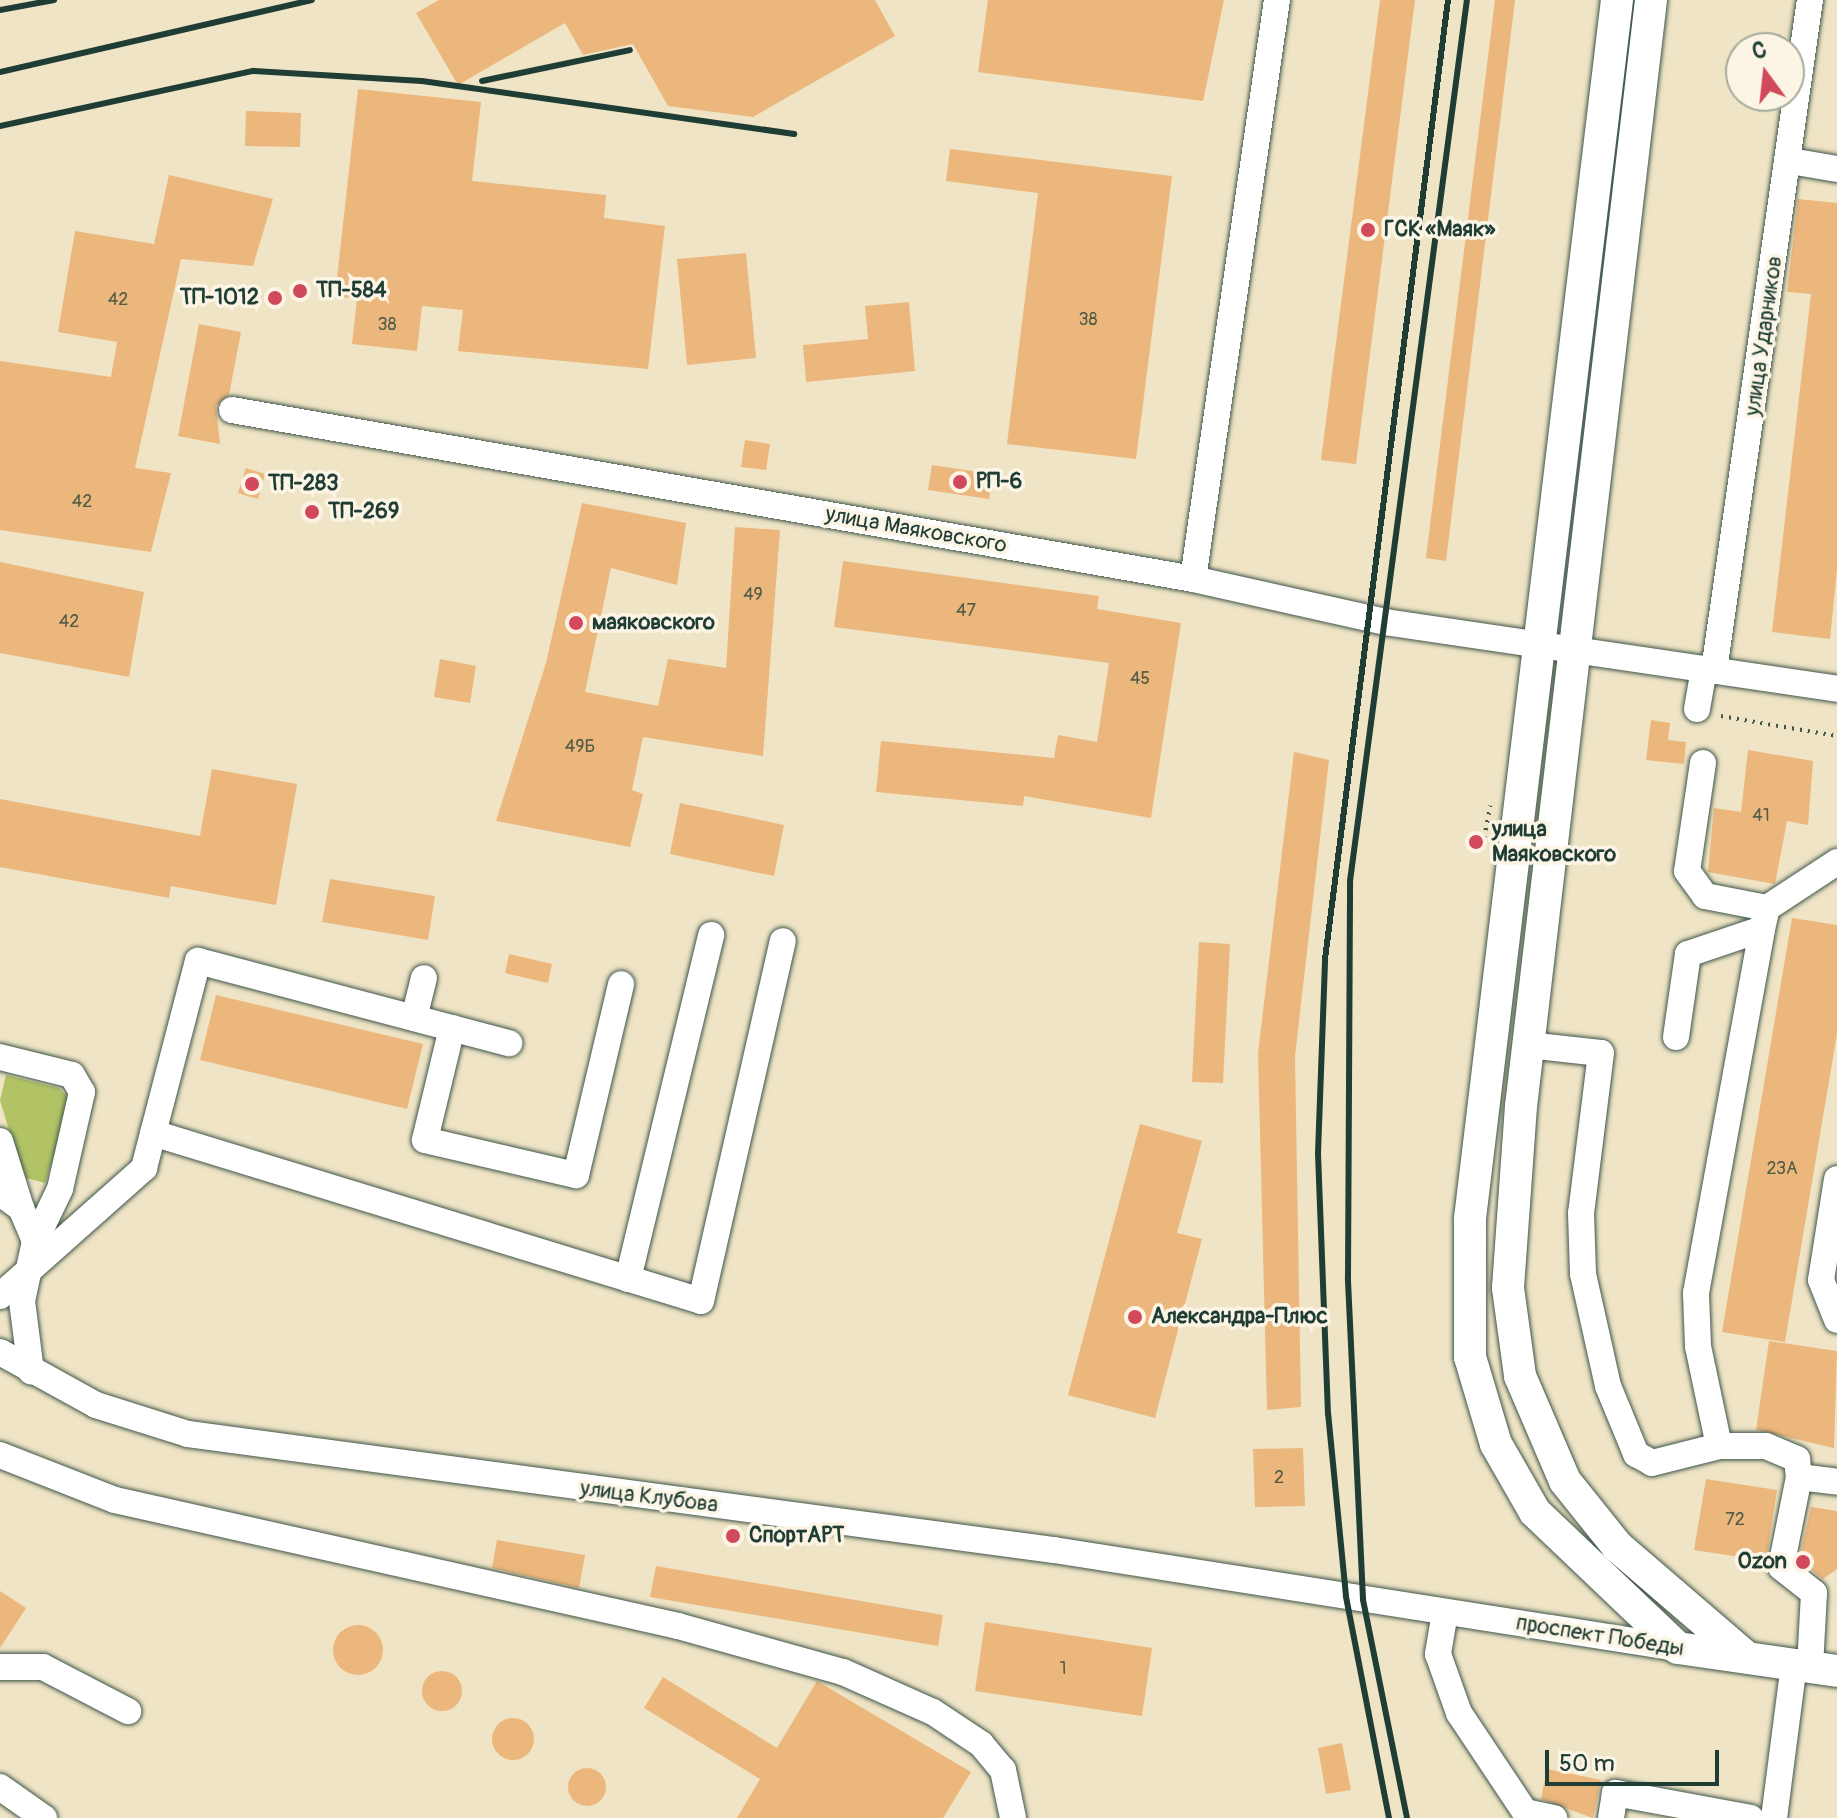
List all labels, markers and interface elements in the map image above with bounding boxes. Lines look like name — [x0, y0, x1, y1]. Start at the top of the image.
north arrow — [1725, 32, 1805, 112]
text: С — [1749, 35, 1769, 66]
place label: ГСК «Маяк» — [1384, 217, 1495, 243]
marker: ГСК «Маяк» — [1359, 221, 1377, 239]
street label: улица Ударников — [1740, 254, 1788, 418]
place label: ТП-584 — [316, 278, 387, 304]
marker: ТП-584 — [291, 282, 309, 300]
place label: ТП-1012 — [180, 285, 259, 311]
house number: 42 — [108, 289, 128, 311]
marker: ТП-1012 — [266, 289, 284, 307]
house number: 38 — [1078, 309, 1098, 331]
house number: 38 — [377, 314, 397, 336]
place label: РП-6 — [976, 469, 1022, 495]
place label: ТП-283 — [268, 471, 338, 497]
marker: РП-6 — [951, 473, 969, 491]
marker: ТП-283 — [243, 475, 261, 493]
house number: 42 — [72, 491, 92, 513]
place label: ТП-269 — [328, 499, 399, 525]
street label: улица Маяковского — [823, 501, 1009, 559]
marker: ТП-269 — [303, 503, 321, 521]
house number: 49 — [743, 584, 763, 606]
house number: 47 — [956, 600, 976, 622]
place label: маяковского — [592, 610, 715, 636]
house number: 42 — [59, 611, 79, 633]
marker: маяковского — [567, 614, 585, 632]
house number: 45 — [1130, 668, 1150, 690]
house number: 49Б — [565, 736, 595, 758]
house number: 41 — [1752, 805, 1770, 827]
place label: улица Маяковского — [1492, 816, 1616, 868]
marker: улица Маяковского — [1467, 833, 1485, 851]
house number: 23А — [1766, 1158, 1798, 1180]
place label: Александра-Плюс — [1151, 1304, 1328, 1330]
marker: Александра-Плюс — [1126, 1308, 1144, 1326]
house number: 2 — [1274, 1467, 1284, 1489]
street label: улица Клубова — [579, 1475, 719, 1519]
house number: 72 — [1725, 1509, 1745, 1531]
place label: СпортАРТ — [749, 1523, 844, 1549]
marker: СпортАРТ — [724, 1527, 742, 1545]
place label: Ozon — [1738, 1549, 1787, 1575]
marker: Ozon — [1794, 1553, 1812, 1571]
street label: проспект Победы — [1514, 1610, 1686, 1662]
house number: 1 — [1059, 1658, 1067, 1680]
scale bar — [1549, 1734, 1723, 1784]
text: 50 m — [1559, 1749, 1615, 1778]

